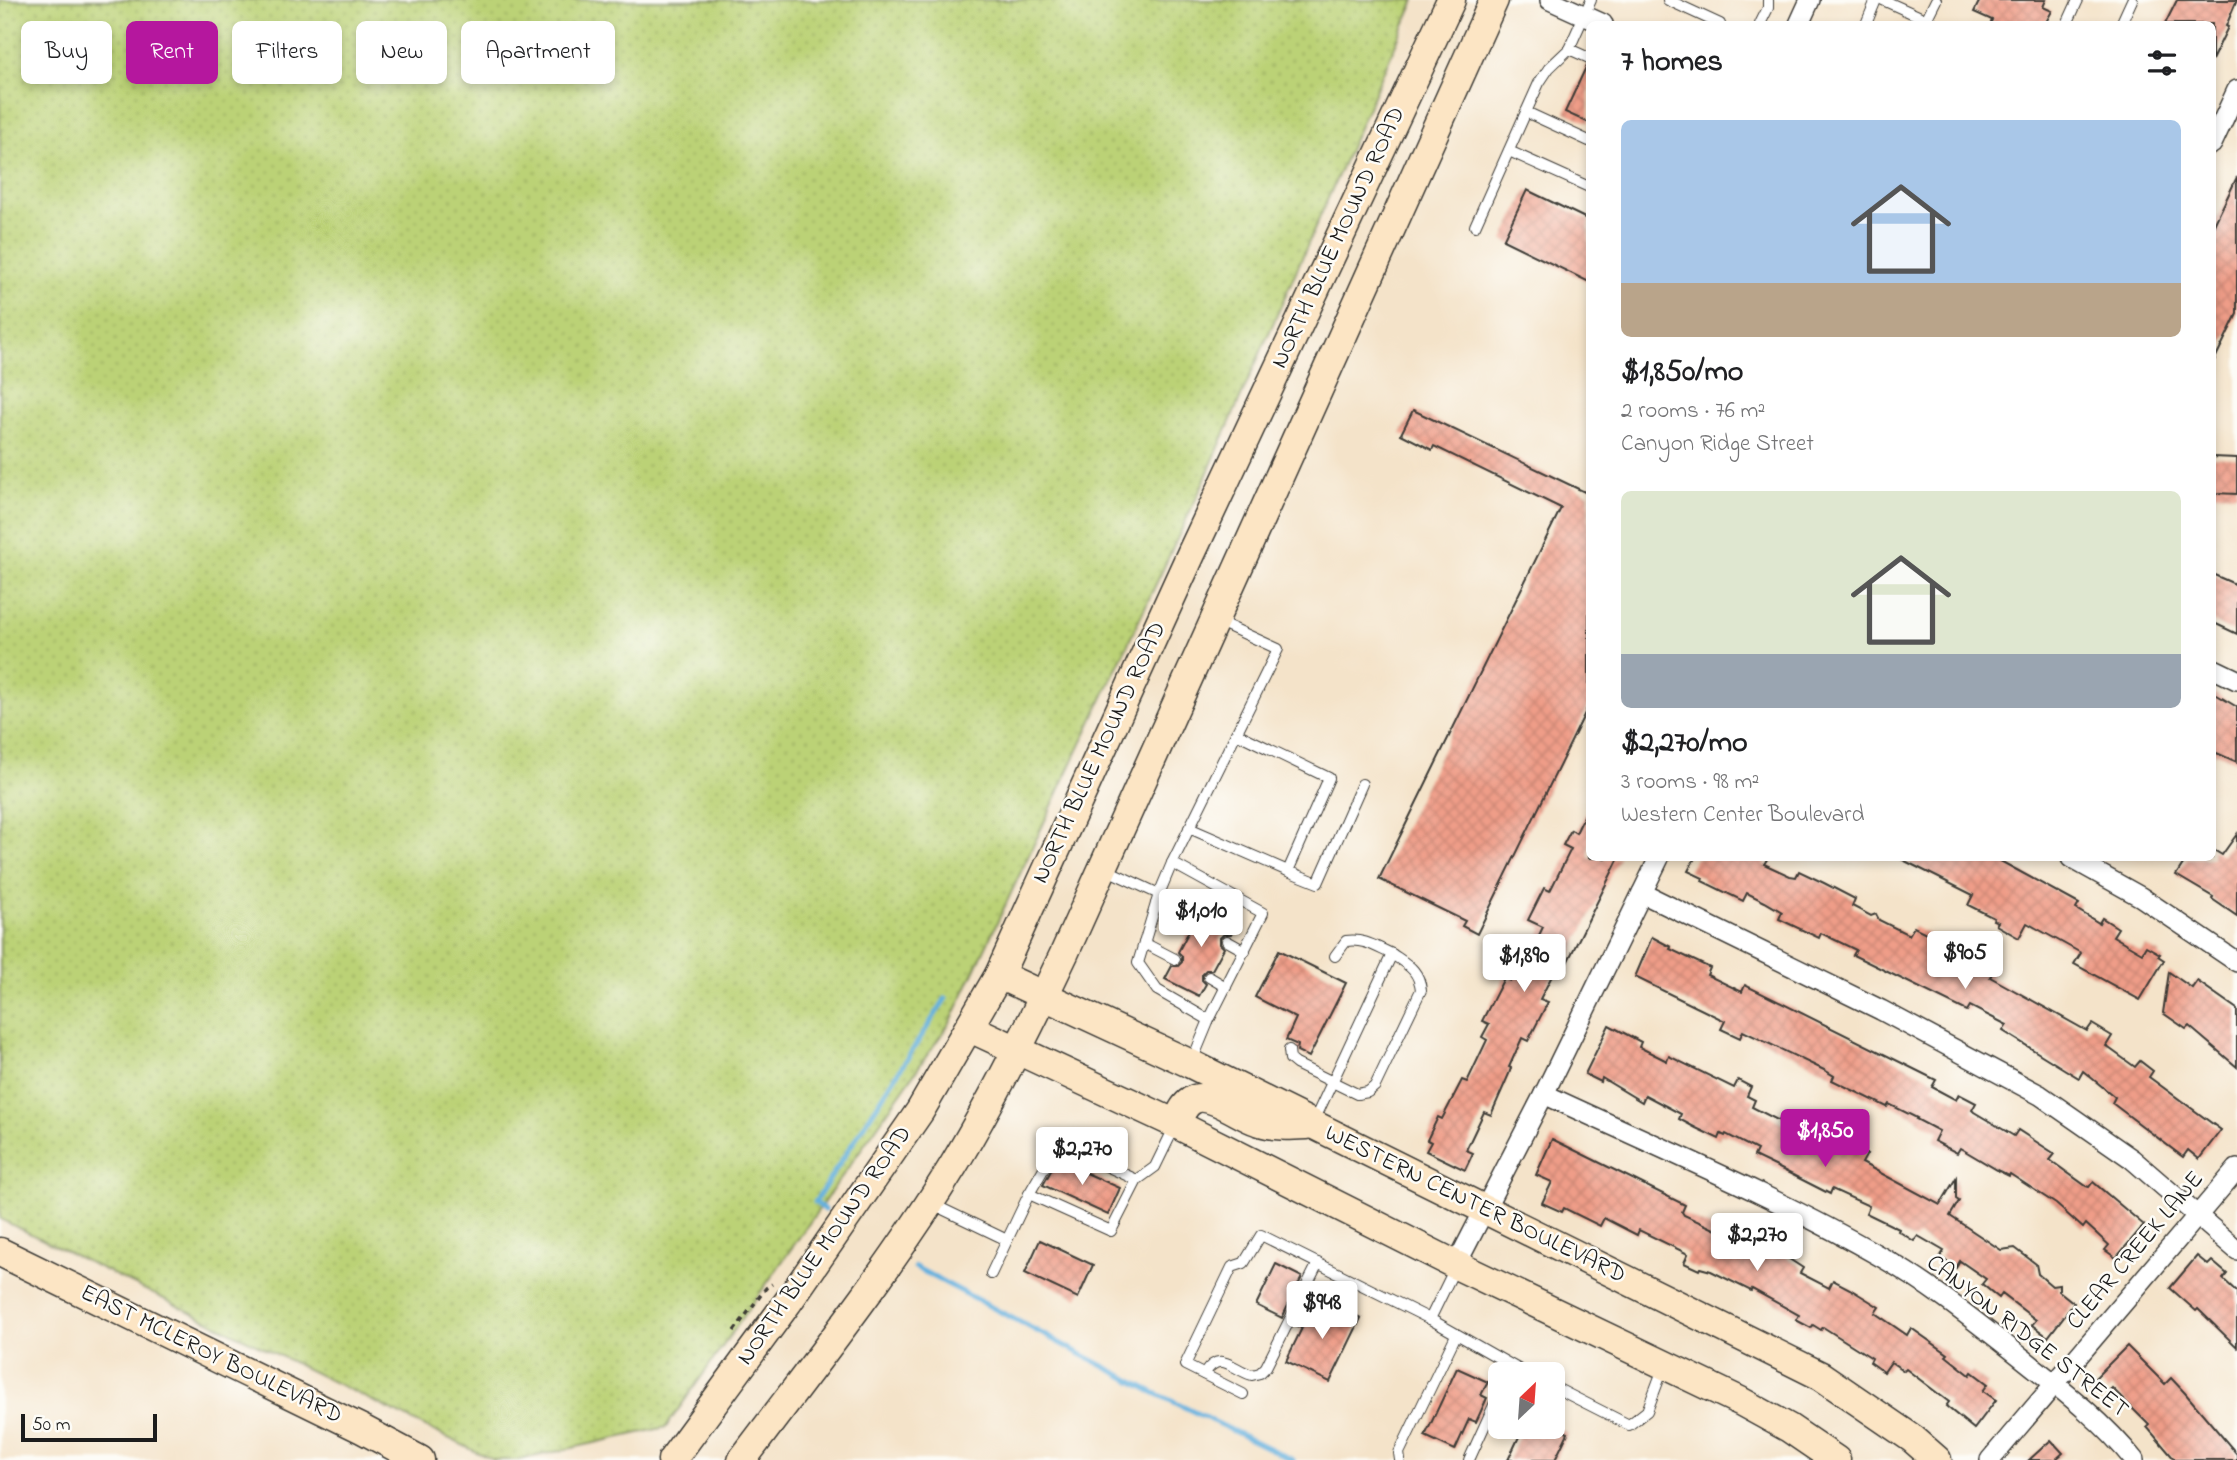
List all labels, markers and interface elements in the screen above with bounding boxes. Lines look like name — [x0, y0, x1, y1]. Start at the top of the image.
chip: Buy — [21, 21, 112, 84]
chip: Rent — [126, 21, 218, 84]
chip: Filters — [232, 21, 342, 84]
chip: New — [356, 21, 447, 84]
chip: Apartment — [461, 21, 615, 84]
text: 7 homes — [1621, 41, 1723, 85]
icon: filters — [2143, 44, 2181, 82]
street label: NORTH BLUE MOUND ROAD — [1263, 101, 1415, 375]
icon: home — [1838, 166, 1964, 292]
text: $1,850/mo — [1621, 351, 1743, 395]
text: 2 rooms · 76 m² — [1621, 395, 1765, 428]
text: Canyon Ridge Street — [1621, 428, 1814, 461]
icon: home — [1838, 537, 1964, 663]
street label: NORTH BLUE MOUND ROAD — [1024, 616, 1176, 890]
text: $2,270/mo — [1621, 722, 1748, 766]
text: 3 rooms · 98 m² — [1621, 766, 1759, 799]
text: Western Center Boulevard — [1621, 799, 1864, 832]
pin: $1,010 — [1144, 890, 1258, 949]
text: $1,010 — [1175, 895, 1227, 928]
pin: $905 — [1924, 932, 2006, 991]
pin: $1,890 — [1467, 934, 1581, 994]
text: $905 — [1943, 937, 1987, 970]
text: $1,890 — [1499, 940, 1549, 973]
pin: $1,850 — [1768, 1110, 1882, 1169]
text: $1,850 — [1797, 1115, 1853, 1148]
street label: WESTERN CENTER BOULEVARD — [1318, 1117, 1632, 1293]
street label: NORTH BLUE MOUND ROAD — [729, 1119, 921, 1373]
pin: $2,270 — [1025, 1128, 1139, 1187]
text: $2,270 — [1052, 1133, 1112, 1166]
street label: CLEAR CREEK LANE — [2059, 1164, 2213, 1338]
pin: $2,270 — [1700, 1214, 1814, 1273]
text: $2,270 — [1727, 1219, 1787, 1252]
street label: CANYON RIDGE STREET — [1918, 1247, 2136, 1428]
street label: EAST MCLEROY BOULEVARD — [74, 1276, 348, 1434]
pin: $948 — [1281, 1282, 1363, 1341]
text: $948 — [1303, 1287, 1341, 1320]
north arrow — [1488, 1362, 1564, 1438]
map controls — [1488, 1362, 1565, 1439]
scale bar — [21, 1411, 158, 1443]
text: 50 m — [32, 1412, 71, 1439]

